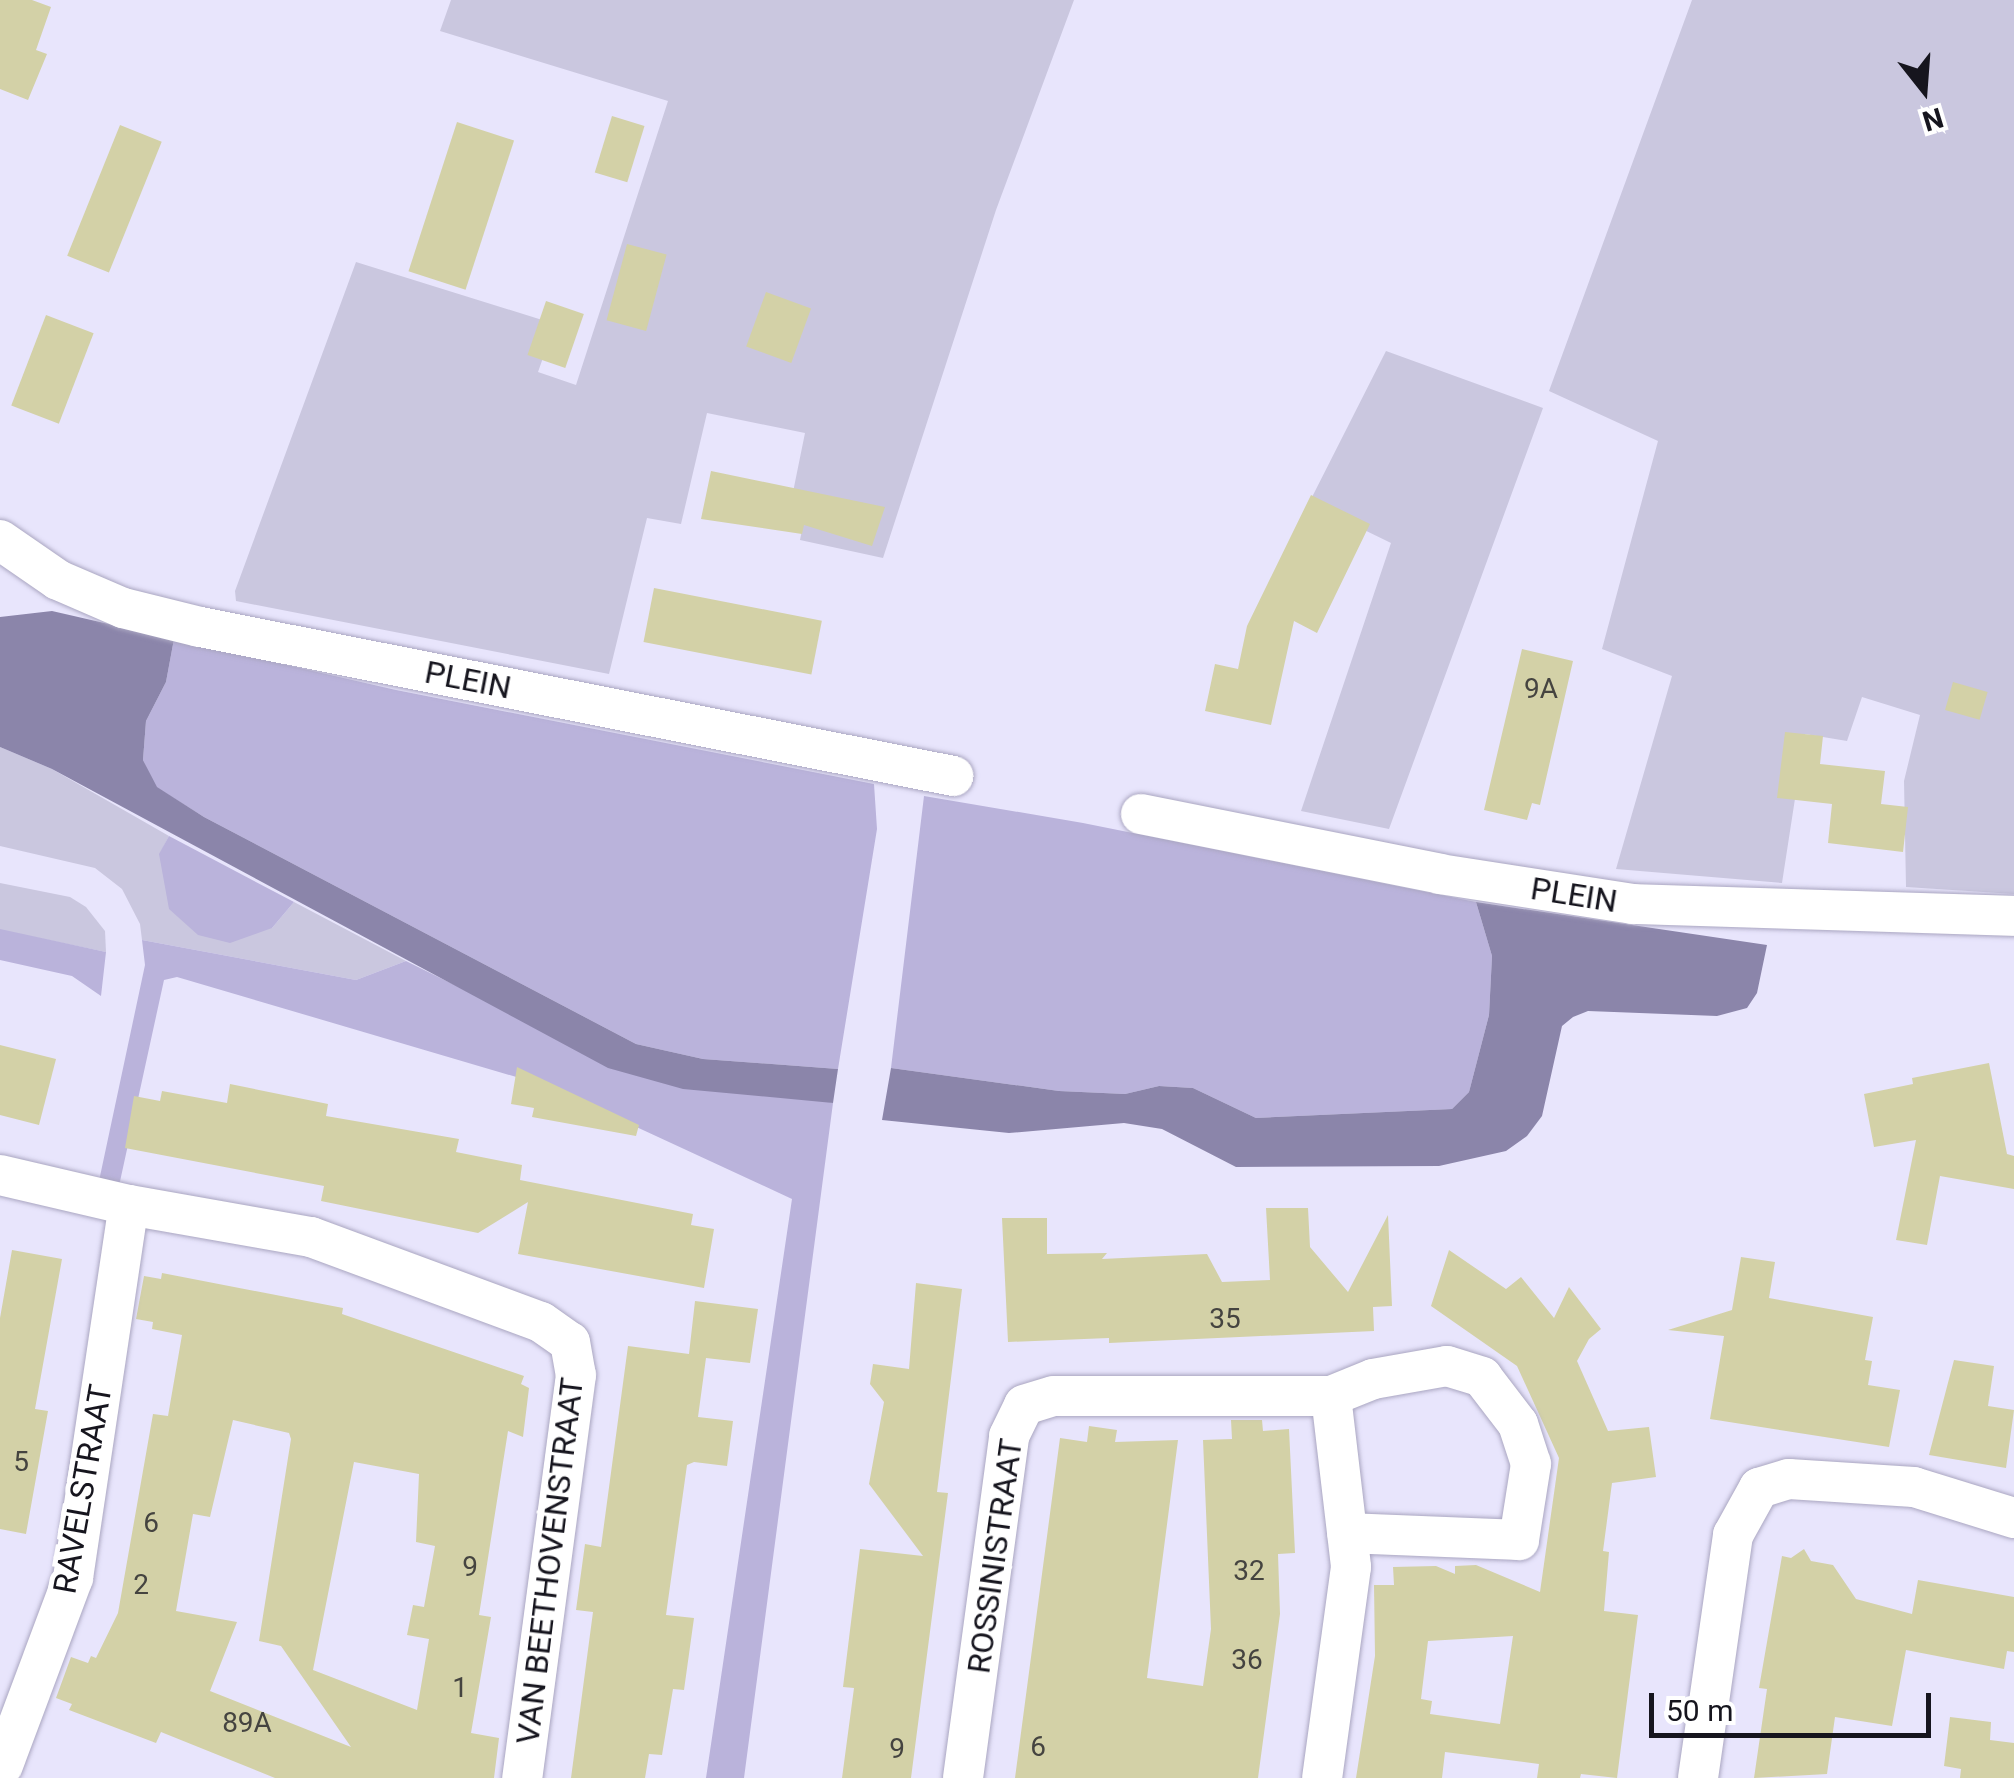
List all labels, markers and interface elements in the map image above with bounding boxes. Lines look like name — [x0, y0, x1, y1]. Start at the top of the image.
north arrow — [1874, 40, 1974, 140]
text: N — [1919, 100, 1947, 138]
street label: PLEIN — [422, 653, 514, 707]
house number: 9A — [1524, 672, 1558, 706]
street label: PLEIN — [1528, 869, 1620, 921]
house number: 35 — [1209, 1302, 1241, 1336]
street label: VAN BEETHOVENSTRAAT — [508, 1375, 592, 1747]
street label: RAVELSTRAAT — [46, 1381, 120, 1597]
street label: ROSSINISTRAAT — [960, 1436, 1030, 1676]
house number: 5 — [13, 1445, 29, 1479]
house number: 6 — [143, 1506, 159, 1540]
house number: 9 — [462, 1550, 478, 1584]
house number: 32 — [1233, 1554, 1265, 1588]
house number: 2 — [133, 1568, 149, 1602]
house number: 36 — [1231, 1643, 1263, 1677]
house number: 1 — [452, 1671, 468, 1705]
scale bar — [1654, 1673, 1936, 1735]
text: 50 m — [1666, 1693, 1733, 1728]
house number: 89A — [222, 1706, 272, 1740]
house number: 6 — [1030, 1730, 1046, 1764]
house number: 9 — [889, 1732, 905, 1766]

